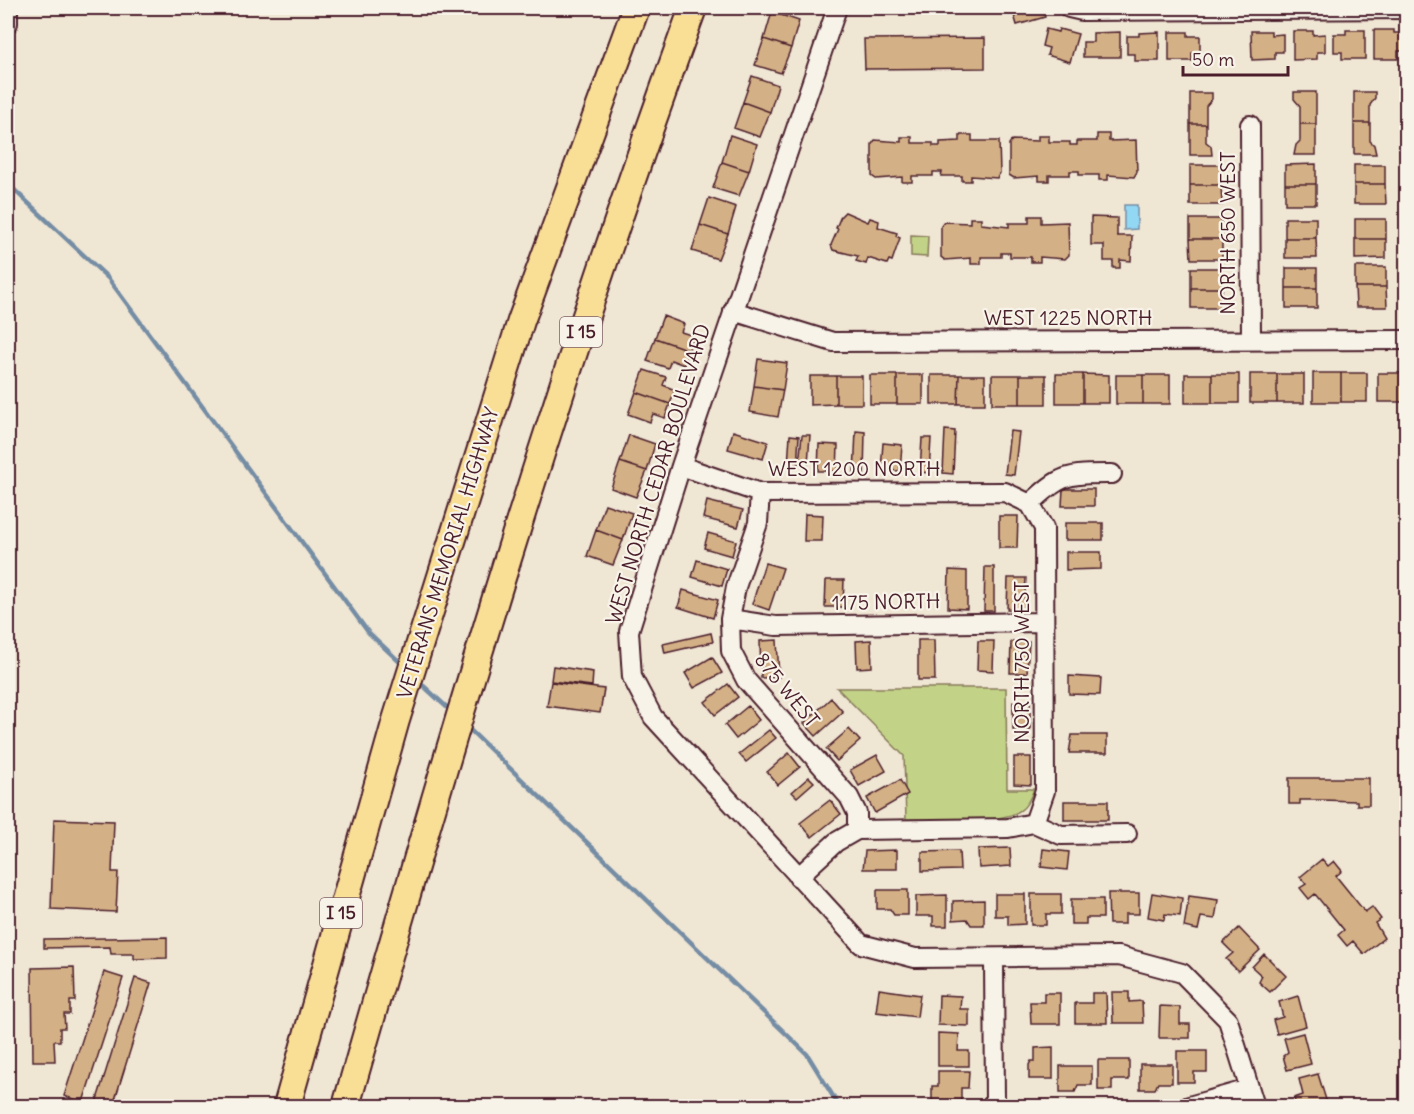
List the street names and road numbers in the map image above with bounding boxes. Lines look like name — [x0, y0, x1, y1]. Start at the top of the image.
street label: NORTH 650 WEST — [1215, 151, 1240, 315]
street label: WEST 1225 NORTH — [984, 305, 1152, 330]
road number: I 15 — [560, 317, 602, 347]
street label: WEST NORTH CEDAR BOULEVARD — [600, 320, 715, 627]
street label: VETERANS MEMORIAL HIGHWAY — [391, 404, 504, 702]
street label: WEST 1200 NORTH — [768, 456, 940, 481]
street label: NORTH 750 WEST — [1009, 581, 1034, 743]
street label: 1175 NORTH — [832, 588, 940, 615]
street label: 875 WEST — [750, 647, 825, 732]
road number: I 15 — [320, 898, 362, 928]

